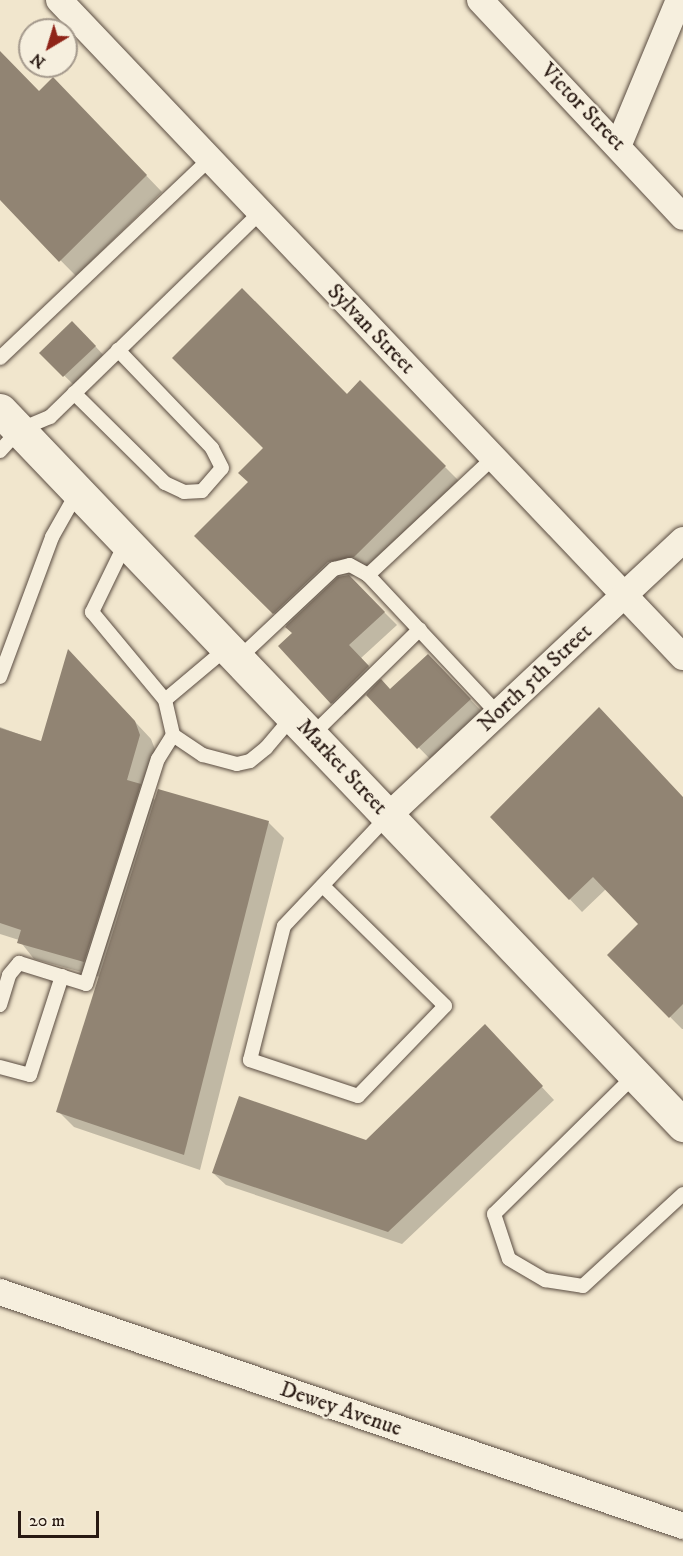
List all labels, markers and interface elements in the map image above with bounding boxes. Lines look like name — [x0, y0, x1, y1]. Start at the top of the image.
north arrow — [18, 18, 78, 78]
text: N — [27, 49, 49, 73]
street label: Victor Street — [535, 58, 631, 156]
street label: Sylvan Street — [322, 278, 420, 380]
street label: North 5th Street — [473, 619, 597, 737]
street label: Market Street — [291, 714, 393, 820]
street label: Dewey Avenue — [277, 1376, 405, 1442]
scale bar — [21, 1499, 102, 1537]
text: 20 m — [29, 1510, 65, 1532]

